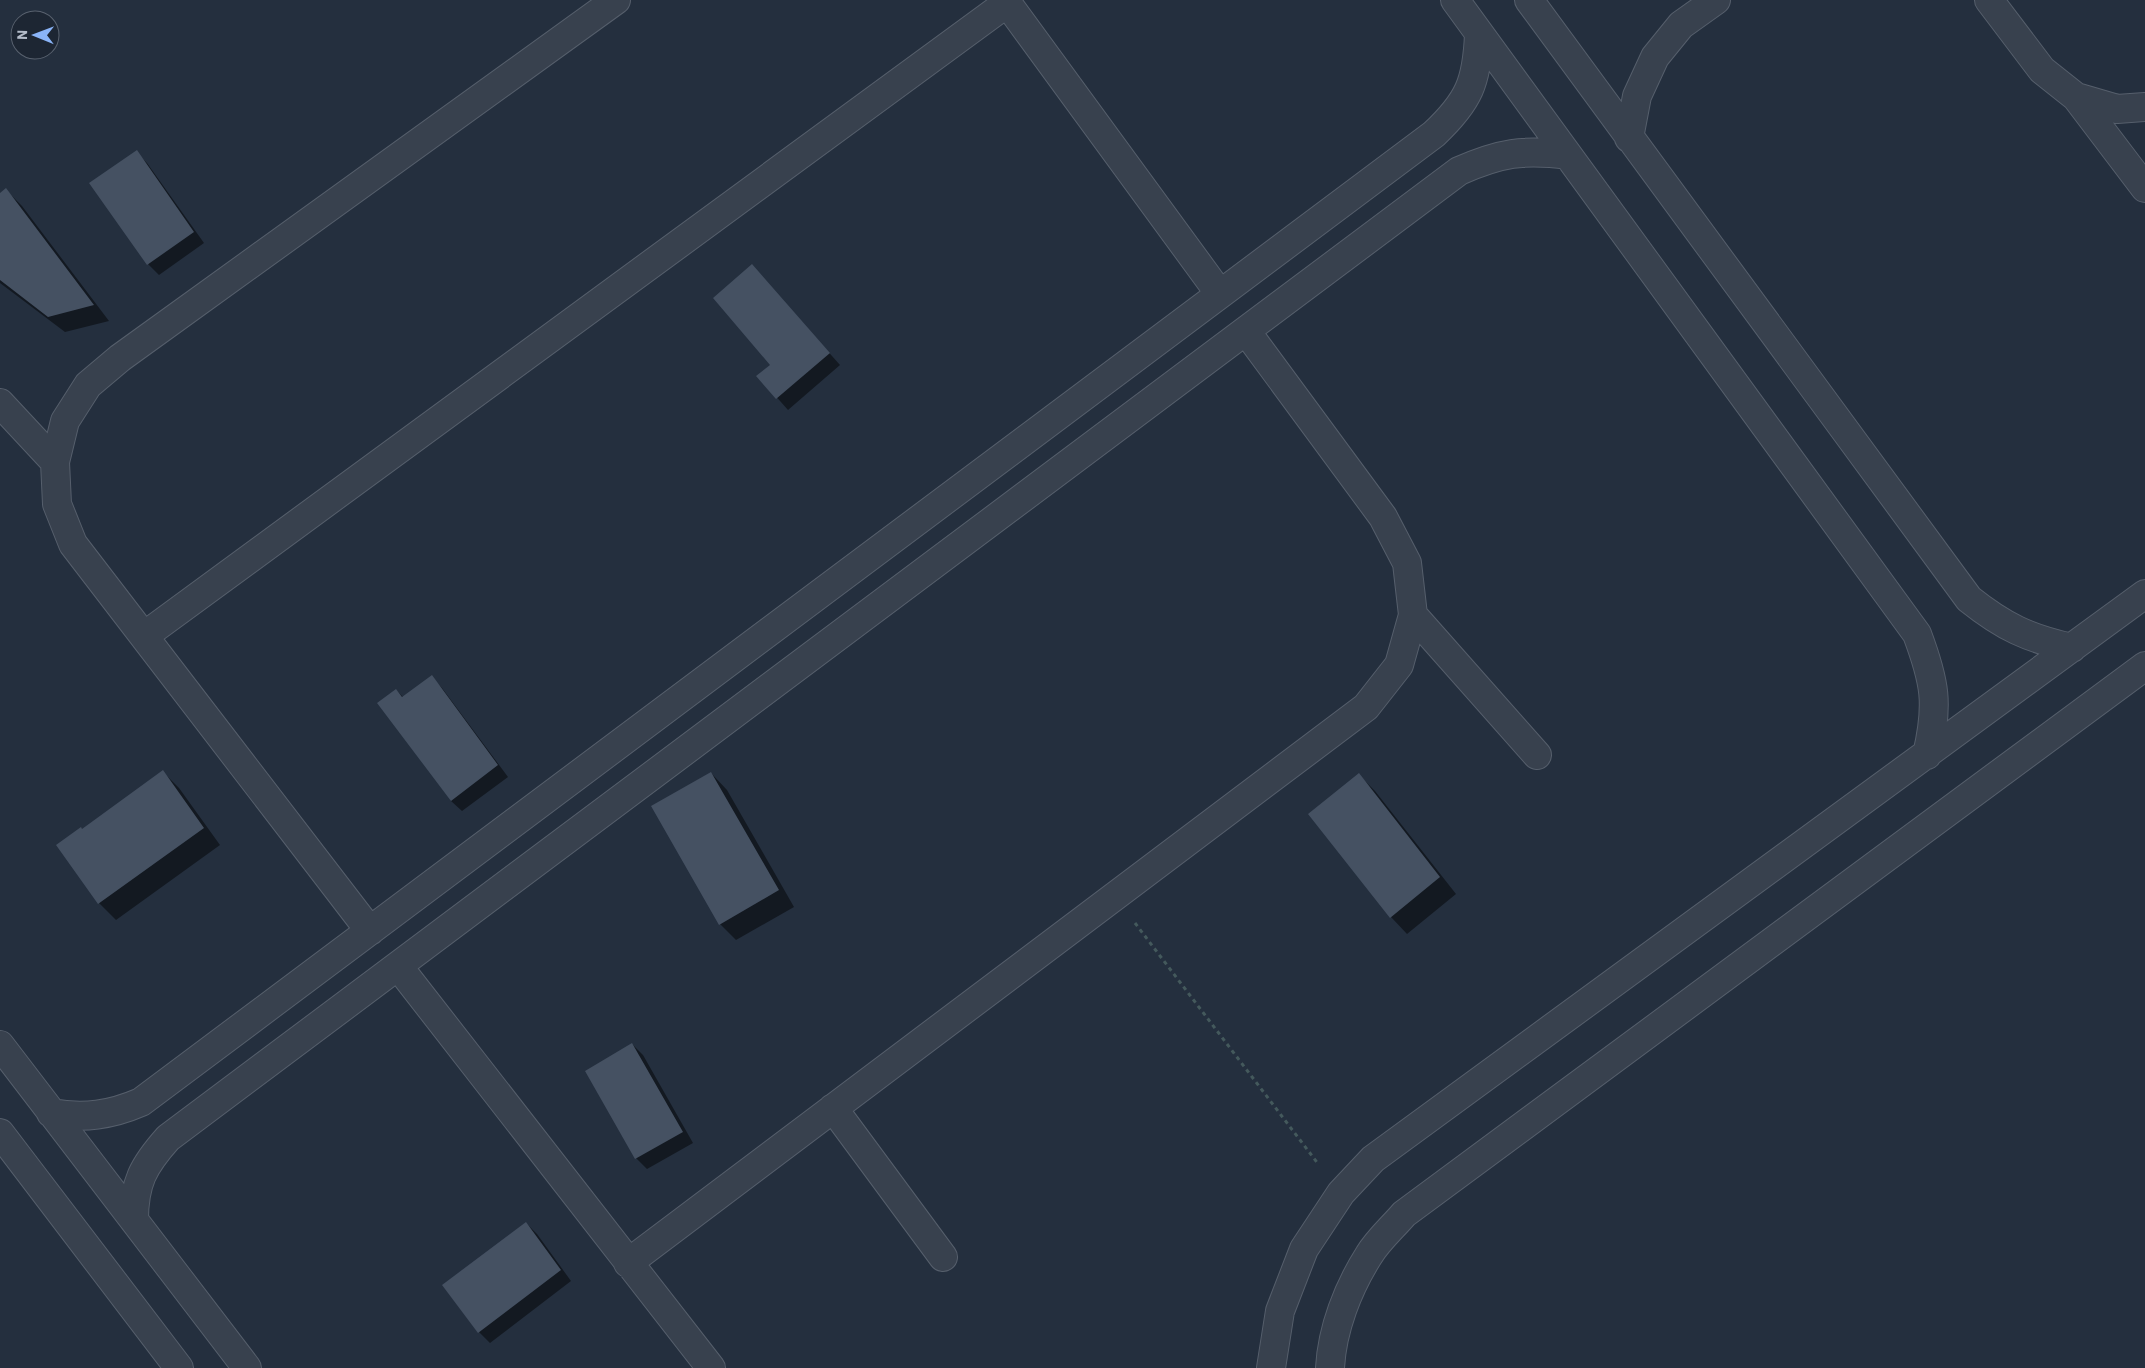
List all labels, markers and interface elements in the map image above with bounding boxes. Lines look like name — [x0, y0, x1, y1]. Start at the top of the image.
north arrow — [10, 10, 60, 60]
text: N — [13, 30, 31, 40]

